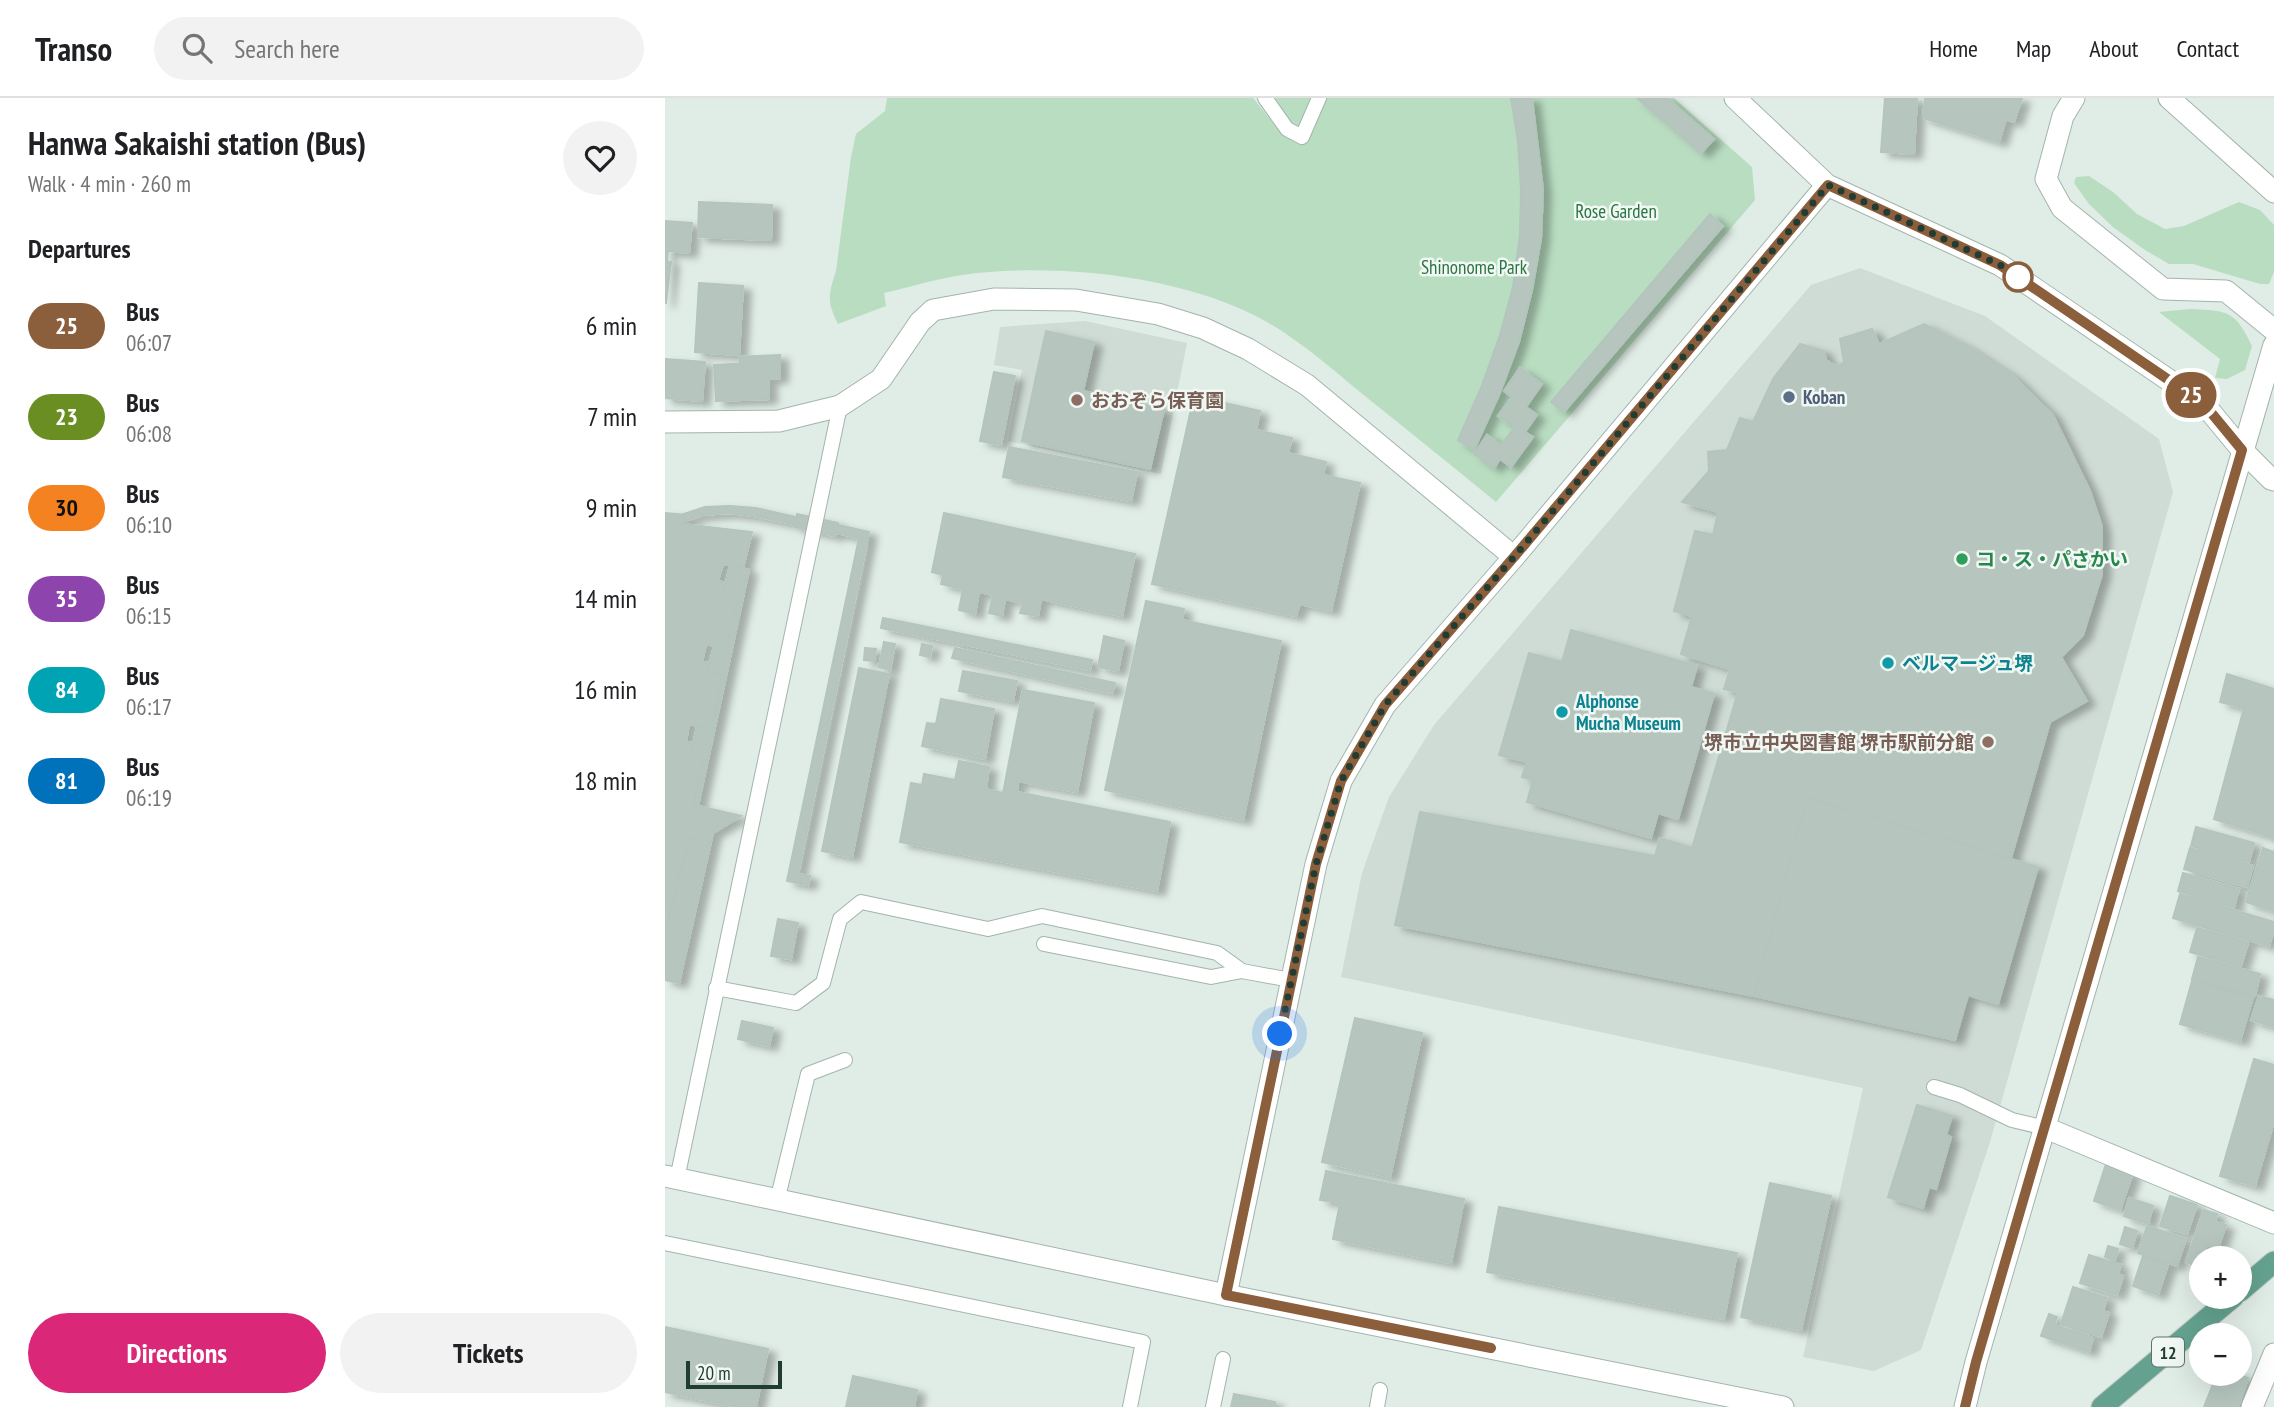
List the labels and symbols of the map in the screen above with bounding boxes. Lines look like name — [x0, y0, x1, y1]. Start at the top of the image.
park label: Rose Garden — [1575, 199, 1657, 223]
park label: Shinonome Park — [1421, 255, 1528, 279]
unlabelled marker — [2003, 262, 2033, 292]
line badge: 25 — [2159, 372, 2223, 418]
place label: Koban — [1803, 385, 1845, 409]
place label: おおぞら保育園 — [1091, 388, 1224, 412]
marker: Koban — [1781, 389, 1797, 405]
marker: おおぞら保育園 — [1069, 392, 1085, 408]
place label: コ・ス・パさかい — [1976, 547, 2128, 571]
marker: コ・ス・パさかい — [1954, 551, 1970, 567]
place label: ベルマージュ堺 — [1902, 651, 2033, 675]
marker: ベルマージュ堺 — [1880, 655, 1896, 671]
place label: Alphonse Mucha Museum — [1575, 689, 1681, 735]
marker: Alphonse Mucha Museum — [1554, 704, 1570, 720]
place label: 堺市立中央図書館 堺市駅前分館 — [1704, 730, 1974, 754]
marker: 堺市立中央図書館 堺市駅前分館 — [1980, 734, 1996, 750]
your location — [1262, 1016, 1297, 1051]
road number: 12 — [2152, 1338, 2184, 1366]
scale bar — [686, 1358, 782, 1390]

